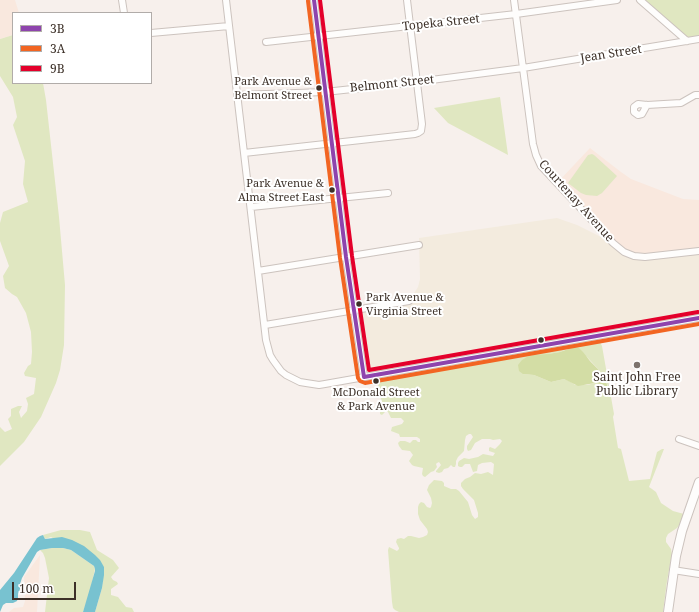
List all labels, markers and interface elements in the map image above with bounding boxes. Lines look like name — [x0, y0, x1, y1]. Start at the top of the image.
legend — [12, 12, 152, 84]
street label: Topeka Street — [402, 12, 480, 34]
text: 3B — [50, 20, 65, 37]
text: 3A — [50, 40, 65, 57]
street label: Jean Street — [579, 42, 643, 66]
text: 9B — [50, 60, 65, 77]
street label: Belmont Street — [349, 72, 435, 96]
place label: Park Avenue & Belmont Street — [234, 75, 312, 101]
marker: Park Avenue & Belmont Street — [314, 83, 324, 93]
street label: Courtenay Avenue — [535, 157, 617, 245]
place label: Park Avenue & Alma Street East — [238, 177, 324, 203]
marker: Park Avenue & Alma Street East — [327, 185, 337, 195]
place label: Park Avenue & Virginia Street — [366, 291, 444, 317]
marker: Park Avenue & Virginia Street — [354, 299, 364, 309]
unlabelled marker — [536, 335, 546, 345]
marker: Saint John Free Public Library — [632, 360, 642, 370]
place label: Saint John Free Public Library — [593, 371, 681, 399]
marker: McDonald Street & Park Avenue — [371, 376, 381, 386]
place label: McDonald Street & Park Avenue — [332, 386, 420, 412]
scale bar — [14, 574, 78, 600]
text: 100 m — [19, 580, 54, 597]

